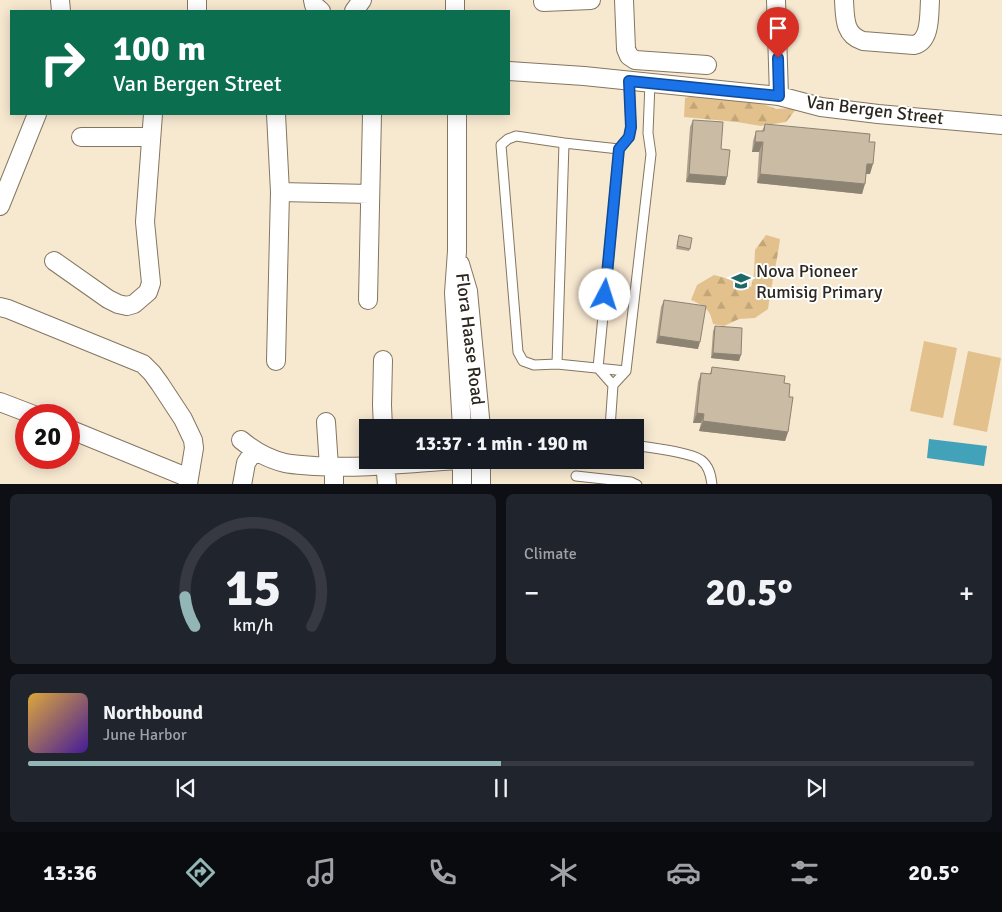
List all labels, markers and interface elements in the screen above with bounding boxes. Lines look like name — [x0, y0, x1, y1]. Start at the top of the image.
pin — [757, 7, 799, 58]
icon: arrive — [764, 14, 792, 42]
text: 100 m — [113, 27, 206, 70]
icon: right — [30, 30, 95, 95]
text: Van Bergen Street — [113, 70, 282, 97]
street label: Van Bergen Street — [805, 91, 945, 129]
place label: Nova Pioneer Rumisig Primary — [756, 260, 883, 303]
position arrow — [578, 268, 630, 320]
school or university icon: Nova Pioneer Rumisig Primary — [730, 270, 752, 292]
street label: Flora Haase Road — [451, 272, 489, 406]
speed limit sign: 20 — [15, 404, 80, 469]
text: 13:37 · 1 min · 190 m — [415, 432, 588, 456]
text: Climate — [524, 544, 577, 564]
text: 15 — [225, 556, 281, 620]
text: 20.5° — [705, 569, 793, 616]
text: − — [524, 576, 539, 610]
text: + — [959, 576, 974, 610]
text: km/h — [233, 614, 273, 636]
text: Northbound — [103, 701, 203, 725]
text: June Harbor — [103, 725, 187, 745]
icon: previous — [172, 774, 200, 802]
icon: pause — [487, 774, 515, 802]
icon: next — [802, 774, 830, 802]
icon: directions — [183, 855, 218, 890]
icon: music — [304, 855, 339, 890]
icon: phone — [425, 855, 460, 890]
icon: climate — [546, 855, 581, 890]
icon: car — [666, 855, 701, 890]
icon: filters — [787, 855, 822, 890]
text: 13:36 — [43, 859, 97, 886]
text: 20.5° — [908, 859, 959, 886]

